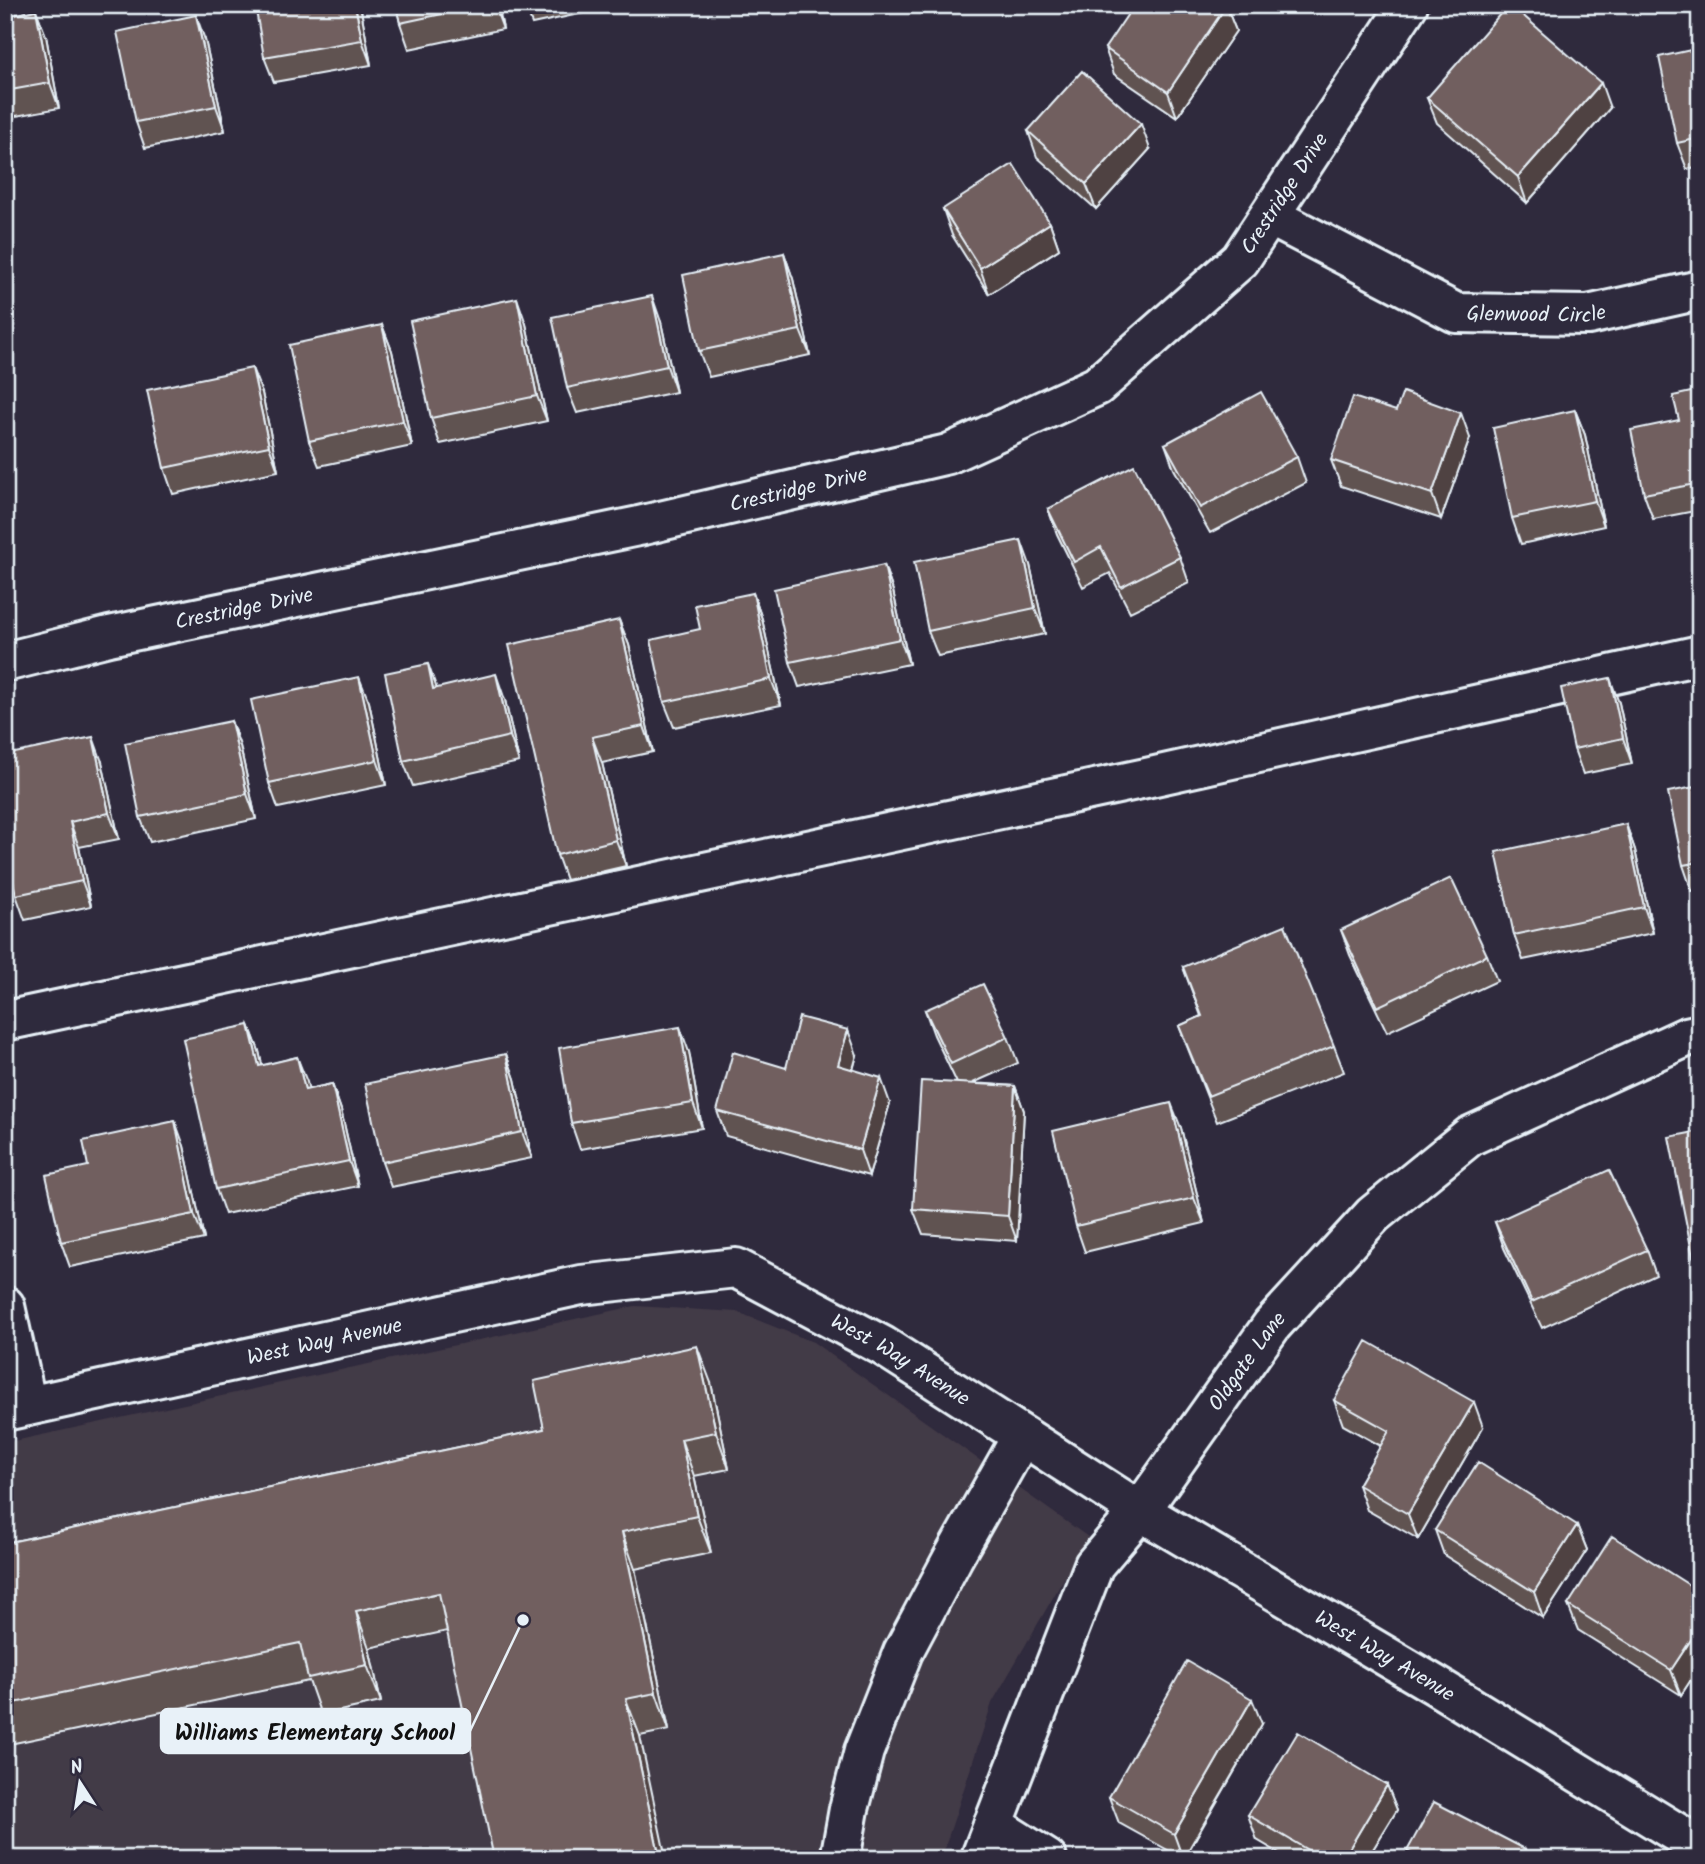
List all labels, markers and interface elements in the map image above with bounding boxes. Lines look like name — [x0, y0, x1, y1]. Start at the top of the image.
street label: Crestridge Drive — [1233, 126, 1338, 262]
street label: Glenwood Circle — [1466, 296, 1610, 333]
street label: Crestridge Drive — [727, 458, 871, 522]
street label: Crestridge Drive — [172, 579, 317, 640]
street label: Oldgate Lane — [1201, 1304, 1295, 1419]
street label: West Way Avenue — [824, 1306, 977, 1416]
street label: West Way Avenue — [244, 1309, 406, 1376]
street label: West Way Avenue — [1308, 1603, 1461, 1712]
callout: Williams Elementary School — [161, 1709, 470, 1753]
text: Williams Elementary School — [175, 1716, 456, 1752]
north arrow — [46, 1748, 116, 1818]
text: N — [68, 1752, 86, 1784]

